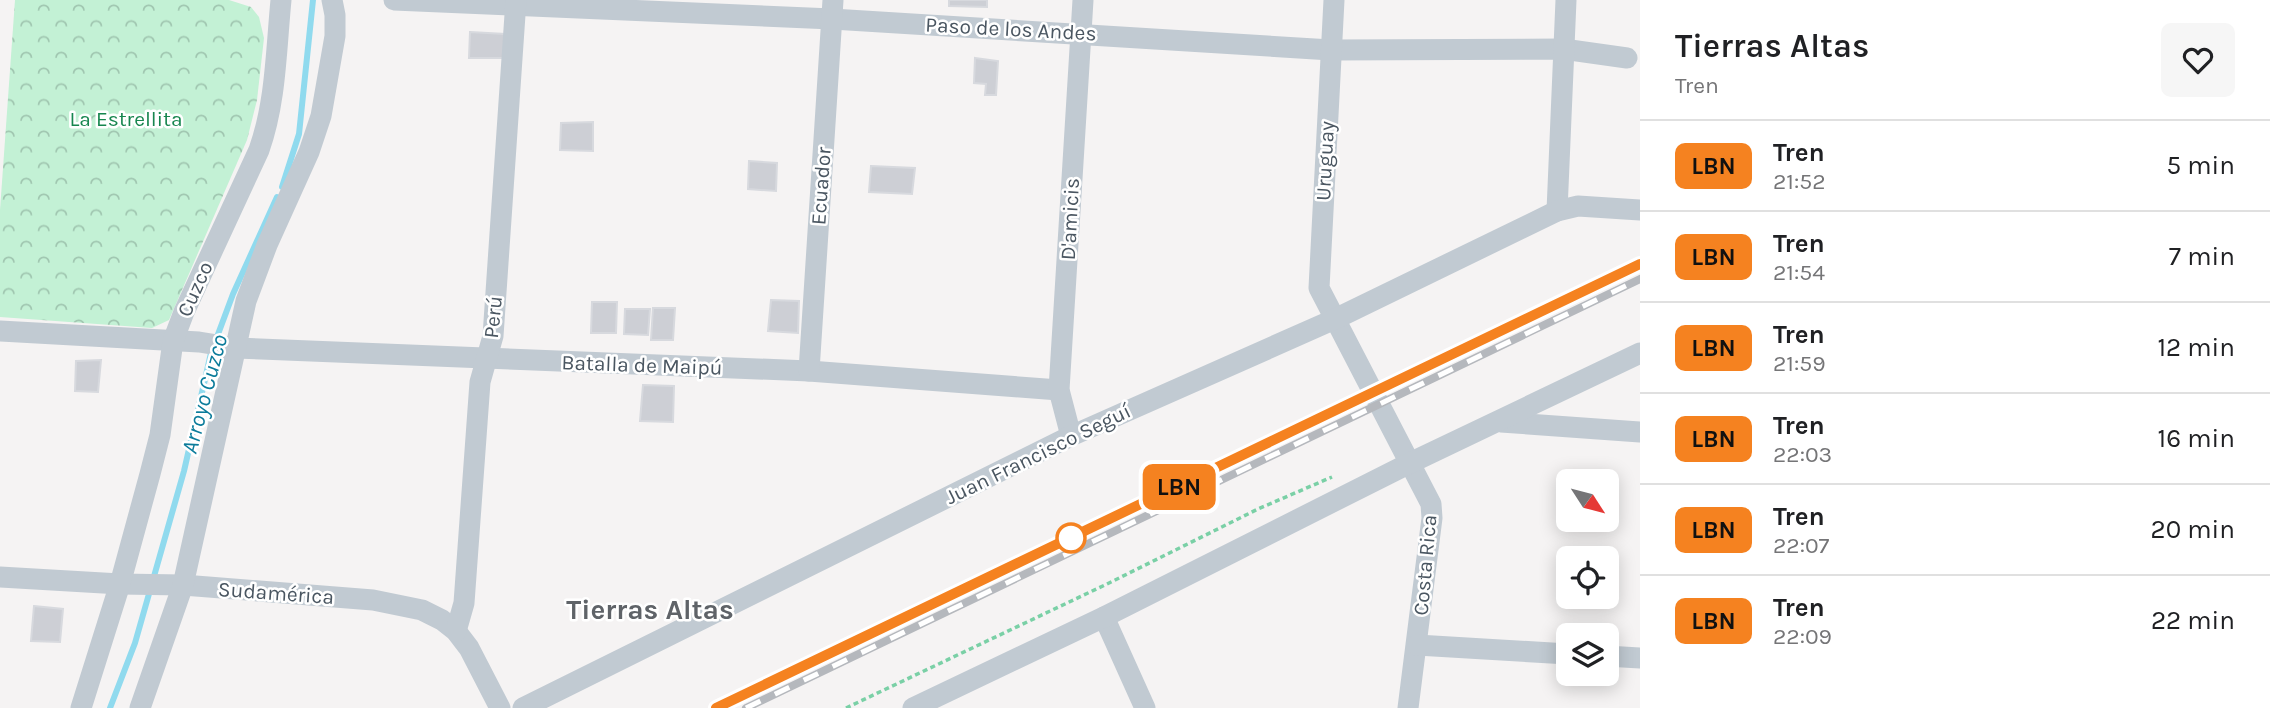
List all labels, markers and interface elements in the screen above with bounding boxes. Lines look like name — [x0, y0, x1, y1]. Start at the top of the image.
street label: Paso de los Andes — [925, 13, 1097, 45]
button: heart — [2161, 23, 2235, 97]
text: Tierras Altas — [1675, 27, 1869, 65]
text: Tren — [1675, 72, 1719, 99]
park label: La Estrellita — [70, 107, 182, 131]
street label: Uruguay — [1311, 120, 1339, 202]
text: Tren — [1773, 137, 1825, 168]
street label: Ecuador — [806, 146, 836, 226]
text: 5 min — [2166, 150, 2235, 181]
text: LBN — [1691, 152, 1736, 180]
text: 21:52 — [1773, 168, 1826, 195]
street label: D'amicis — [1056, 177, 1084, 261]
text: Tren — [1773, 228, 1825, 259]
text: 7 min — [2169, 241, 2235, 272]
text: LBN — [1691, 243, 1736, 271]
street label: Cuzco — [172, 258, 218, 320]
text: 21:54 — [1773, 259, 1825, 286]
street label: Perú — [479, 295, 507, 339]
text: Tren — [1773, 319, 1825, 350]
water label: Arroyo Cuzco — [176, 332, 233, 457]
text: 12 min — [2157, 332, 2235, 363]
text: LBN — [1691, 334, 1736, 362]
street label: Batalla de Maipú — [561, 350, 723, 380]
text: 21:59 — [1773, 350, 1826, 377]
street label: Juan Francisco Seguí — [942, 398, 1135, 509]
text: Tren — [1773, 410, 1825, 441]
text: 16 min — [2158, 423, 2235, 454]
text: LBN — [1691, 425, 1736, 453]
text: 22:03 — [1773, 441, 1832, 468]
line badge: LBN — [1139, 464, 1219, 510]
north arrow — [1556, 469, 1619, 532]
map controls — [1556, 469, 1619, 686]
text: LBN — [1157, 473, 1201, 501]
text: Tren — [1773, 501, 1825, 532]
street label: Costa Rica — [1409, 513, 1441, 617]
text: 20 min — [2151, 514, 2235, 545]
text: LBN — [1691, 516, 1736, 544]
unlabelled marker — [1056, 523, 1086, 553]
text: 22:07 — [1773, 532, 1829, 559]
button: locate — [1556, 546, 1619, 609]
street label: Sudamérica — [217, 577, 335, 609]
text: Tren — [1773, 592, 1825, 623]
district label: Tierras Altas — [566, 593, 734, 626]
text: 22 min — [2151, 605, 2235, 636]
text: LBN — [1691, 607, 1736, 635]
button: layers — [1556, 623, 1619, 686]
text: 22:09 — [1773, 623, 1832, 650]

